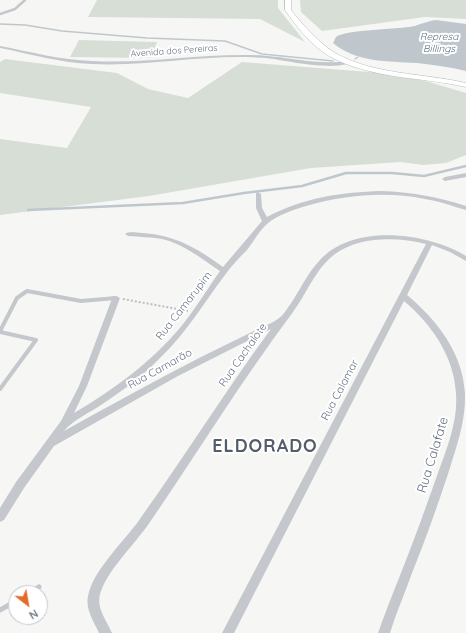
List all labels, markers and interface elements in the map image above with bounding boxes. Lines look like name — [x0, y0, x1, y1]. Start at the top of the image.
water label: Represa Billings — [420, 31, 458, 54]
street label: Avenida dos Pereiras — [130, 43, 218, 59]
street label: Rua Camarupim — [153, 269, 215, 343]
street label: Rua Cachalote — [216, 321, 270, 389]
street label: Rua Camarão — [126, 346, 194, 392]
street label: Rua Calamar — [318, 357, 362, 423]
street label: Rua Calafate — [414, 415, 452, 495]
district label: ELDORADO — [212, 436, 318, 458]
north arrow — [8, 585, 48, 625]
text: N — [27, 606, 41, 623]

